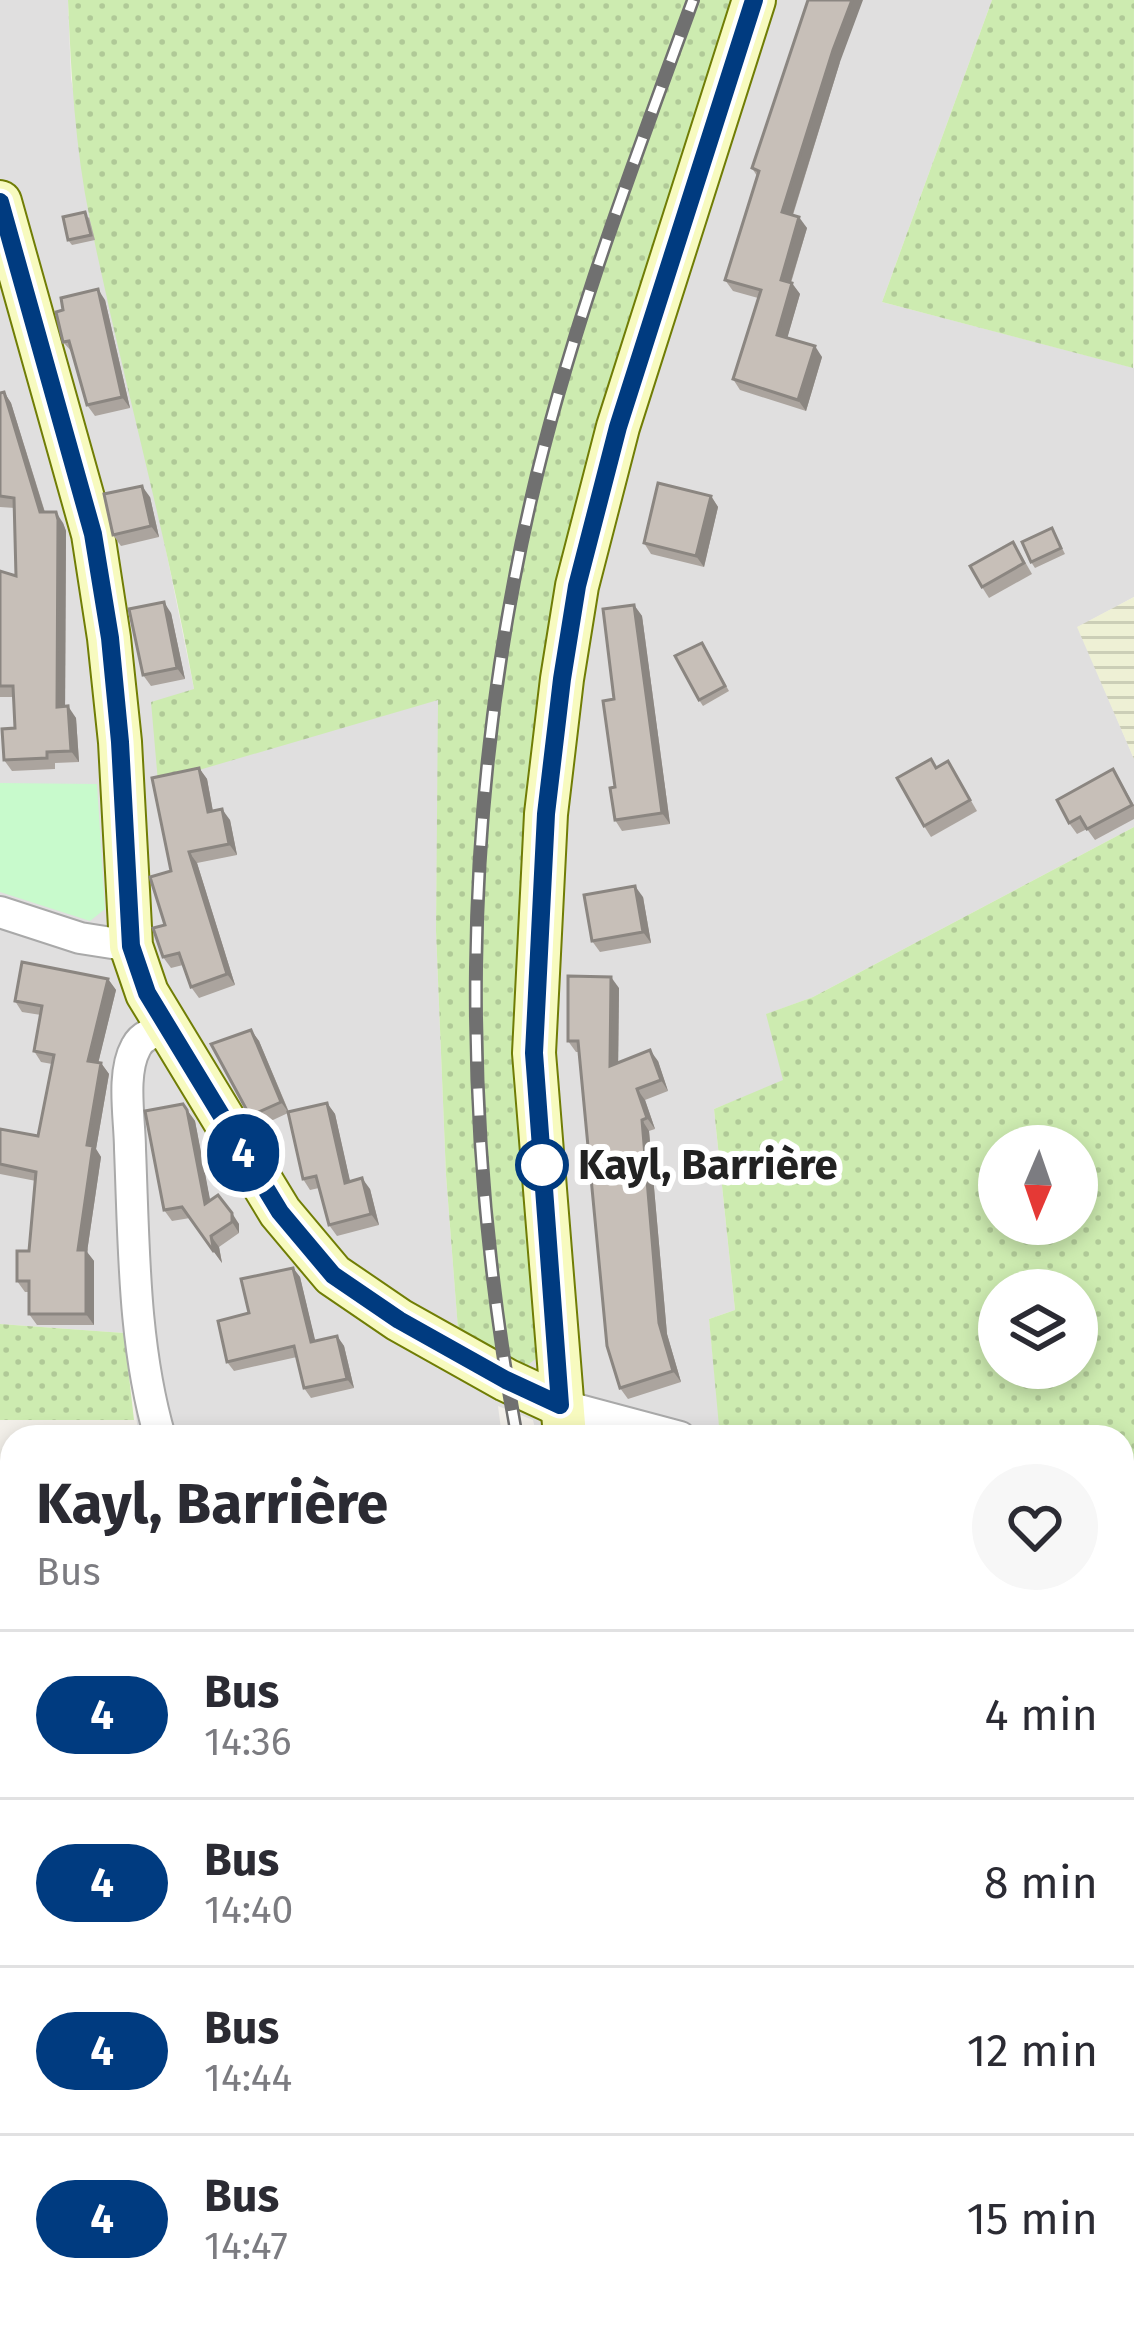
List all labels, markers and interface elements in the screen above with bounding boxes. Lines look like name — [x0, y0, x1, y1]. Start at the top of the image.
line badge: 4 — [204, 1114, 282, 1192]
north arrow — [978, 1125, 1098, 1245]
map controls — [978, 1125, 1098, 1389]
text: 4 — [231, 1128, 255, 1178]
marker: Kayl, Barrière — [517, 1140, 567, 1190]
place label: Kayl, Barrière — [578, 1140, 838, 1190]
button: layers — [978, 1269, 1098, 1389]
button: heart — [972, 1464, 1098, 1590]
text: Kayl, Barrière — [36, 1470, 388, 1538]
text: Bus — [36, 1549, 101, 1595]
text: Bus — [204, 1665, 279, 1719]
text: 4 min — [985, 1688, 1098, 1742]
text: 4 — [90, 1690, 114, 1740]
text: 14:36 — [204, 1719, 292, 1765]
text: Bus — [204, 1833, 279, 1887]
text: 8 min — [984, 1856, 1098, 1910]
text: 4 — [90, 1858, 114, 1908]
text: 14:40 — [204, 1887, 293, 1933]
text: Bus — [204, 2001, 279, 2055]
text: 12 min — [967, 2024, 1098, 2078]
text: 4 — [90, 2026, 114, 2076]
text: 14:44 — [204, 2055, 292, 2101]
text: Bus — [204, 2169, 279, 2223]
text: 15 min — [966, 2192, 1098, 2246]
text: 4 — [90, 2194, 114, 2244]
text: 14:47 — [204, 2223, 288, 2269]

